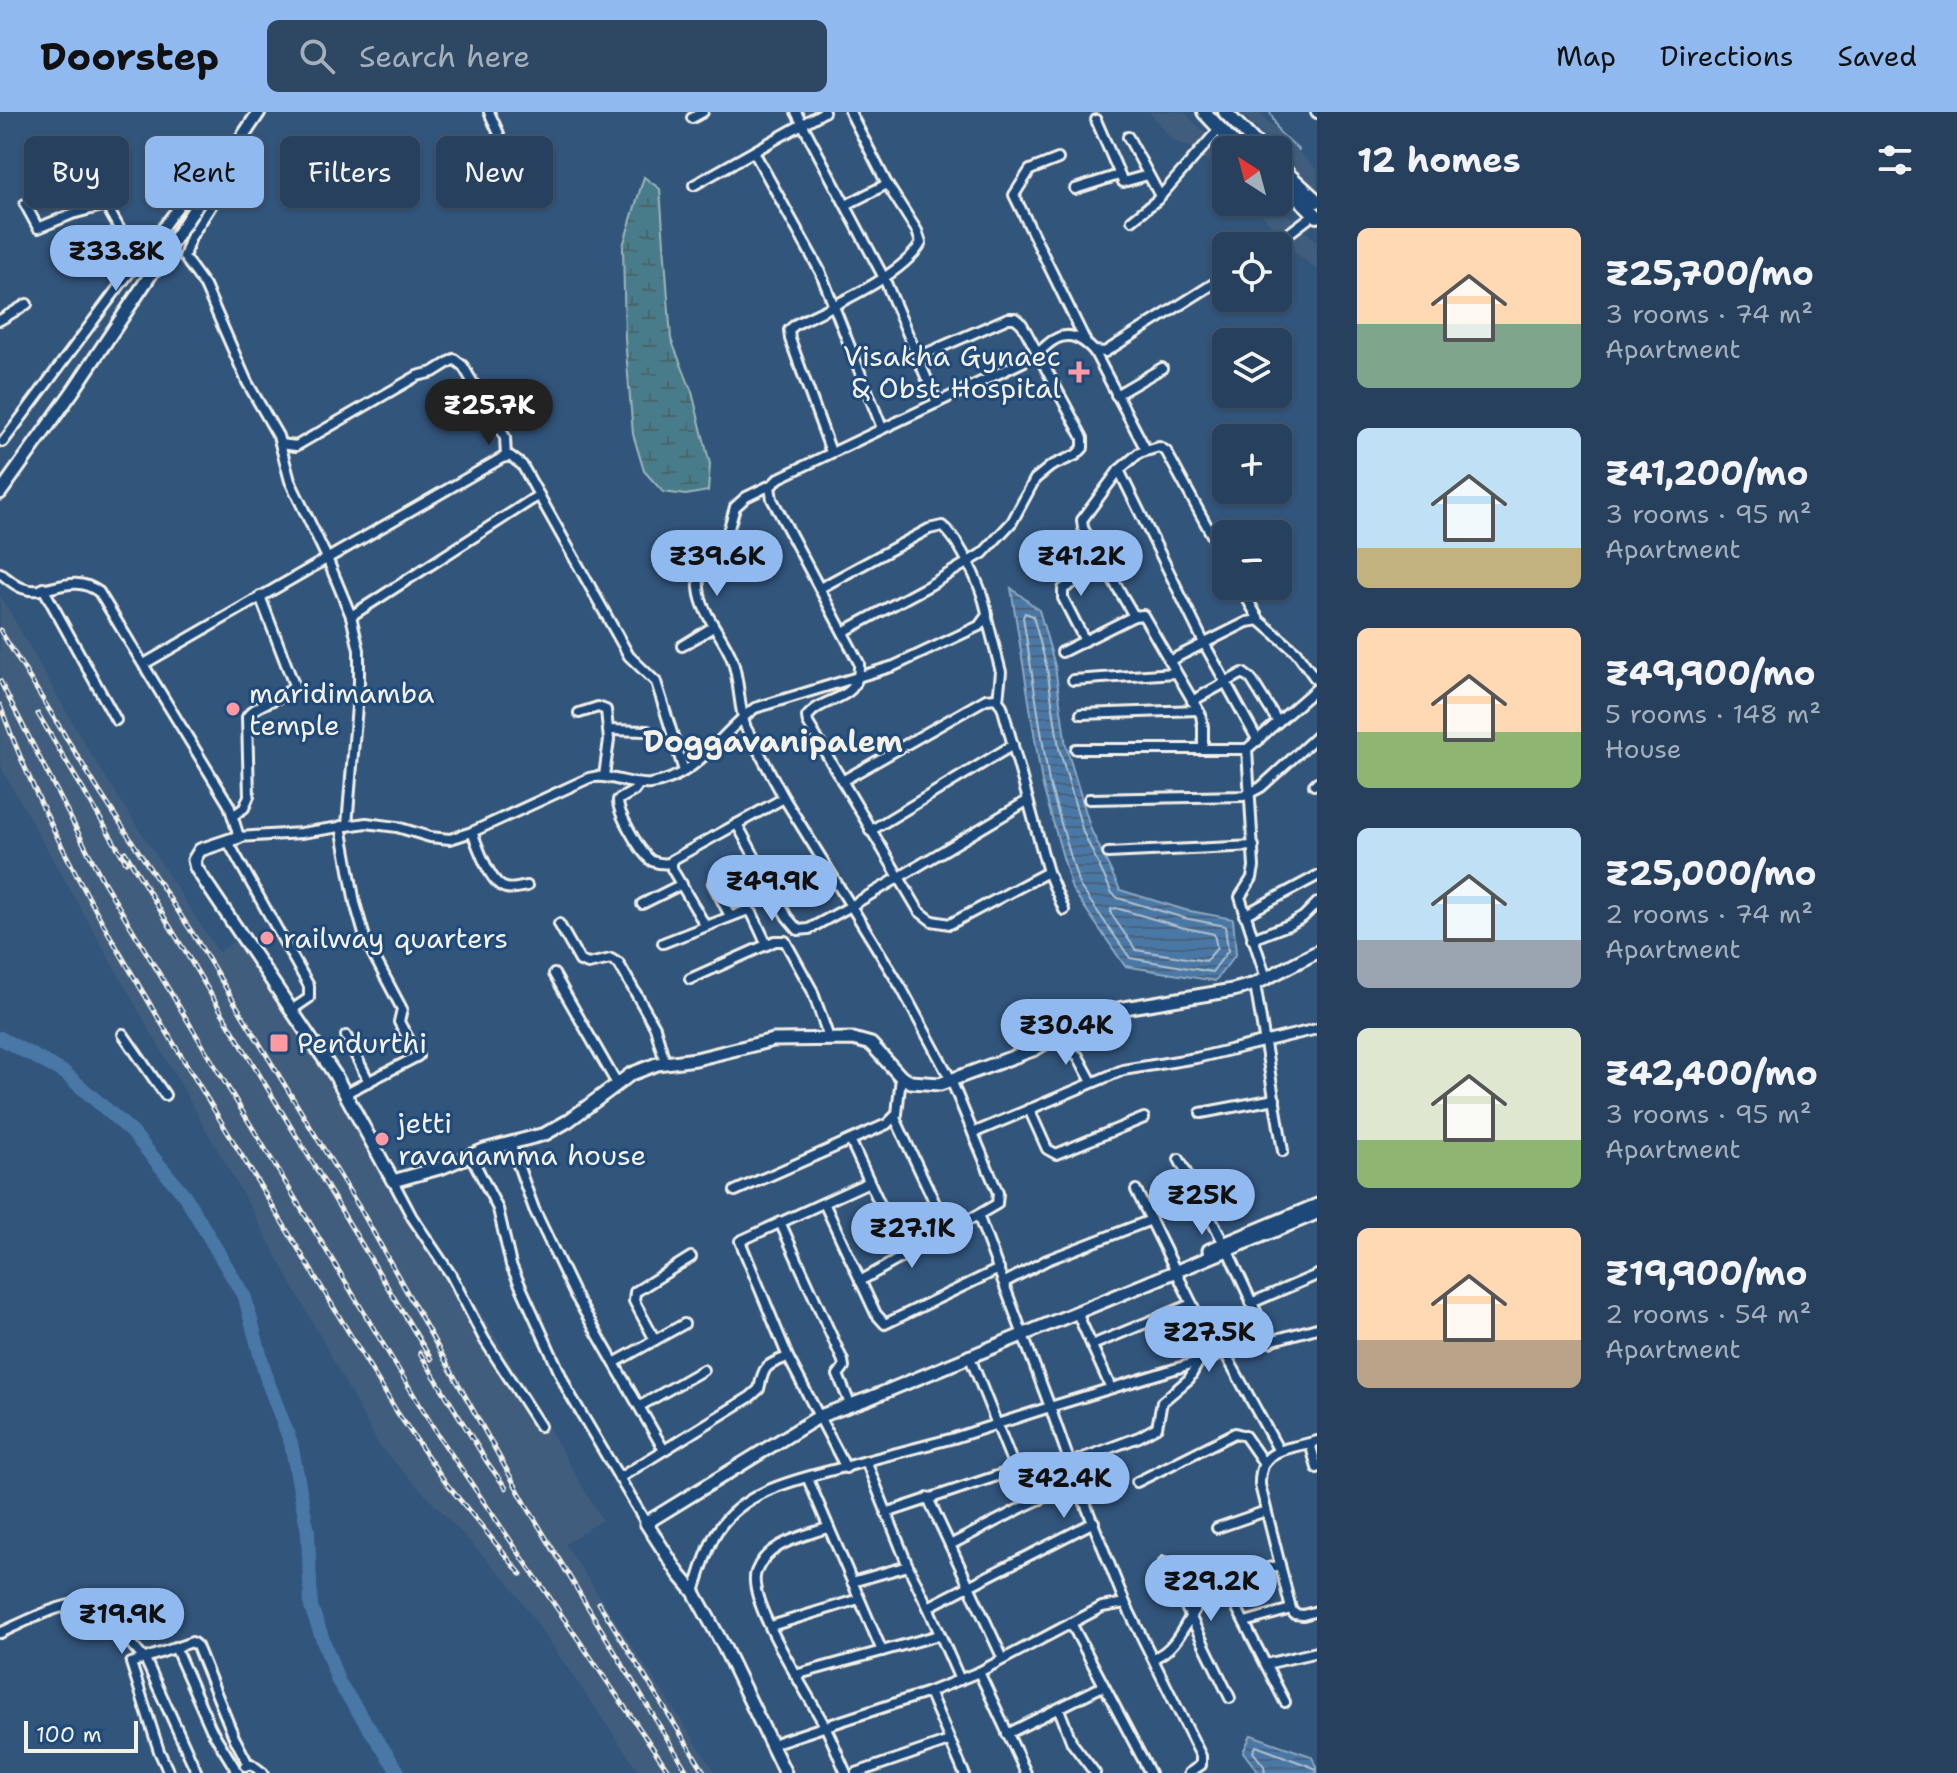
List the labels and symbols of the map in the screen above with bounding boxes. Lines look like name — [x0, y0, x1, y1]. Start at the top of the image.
north arrow — [1212, 136, 1292, 216]
pin: ₹33.8K — [51, 225, 181, 293]
place label: Visakha Gynaec & Obst Hospital — [843, 337, 1062, 407]
marker: Visakha Gynaec & Obst Hospital — [1068, 361, 1090, 383]
pin: ₹25.7K — [424, 379, 554, 447]
pin: ₹39.6K — [652, 530, 782, 598]
pin: ₹41.2K — [1016, 530, 1146, 598]
place label: maridimamba temple — [249, 674, 434, 744]
marker: maridimamba temple — [224, 700, 242, 718]
district label: Doggavanipalem — [643, 721, 903, 762]
pin: ₹49.9K — [707, 855, 837, 923]
place label: railway quarters — [283, 919, 508, 957]
marker: railway quarters — [258, 929, 276, 947]
pin: ₹30.4K — [1001, 999, 1131, 1067]
place label: Pendurthi — [297, 1024, 427, 1062]
marker: Pendurthi — [268, 1032, 290, 1054]
place label: jetti ravanamma house — [396, 1104, 646, 1174]
marker: jetti ravanamma house — [373, 1130, 391, 1148]
pin: ₹25K — [1155, 1169, 1249, 1237]
pin: ₹27.1K — [847, 1202, 977, 1270]
pin: ₹27.5K — [1144, 1306, 1274, 1374]
pin: ₹42.4K — [999, 1452, 1129, 1520]
pin: ₹29.2K — [1146, 1555, 1276, 1623]
pin: ₹19.9K — [57, 1588, 187, 1656]
scale bar — [24, 1717, 138, 1753]

